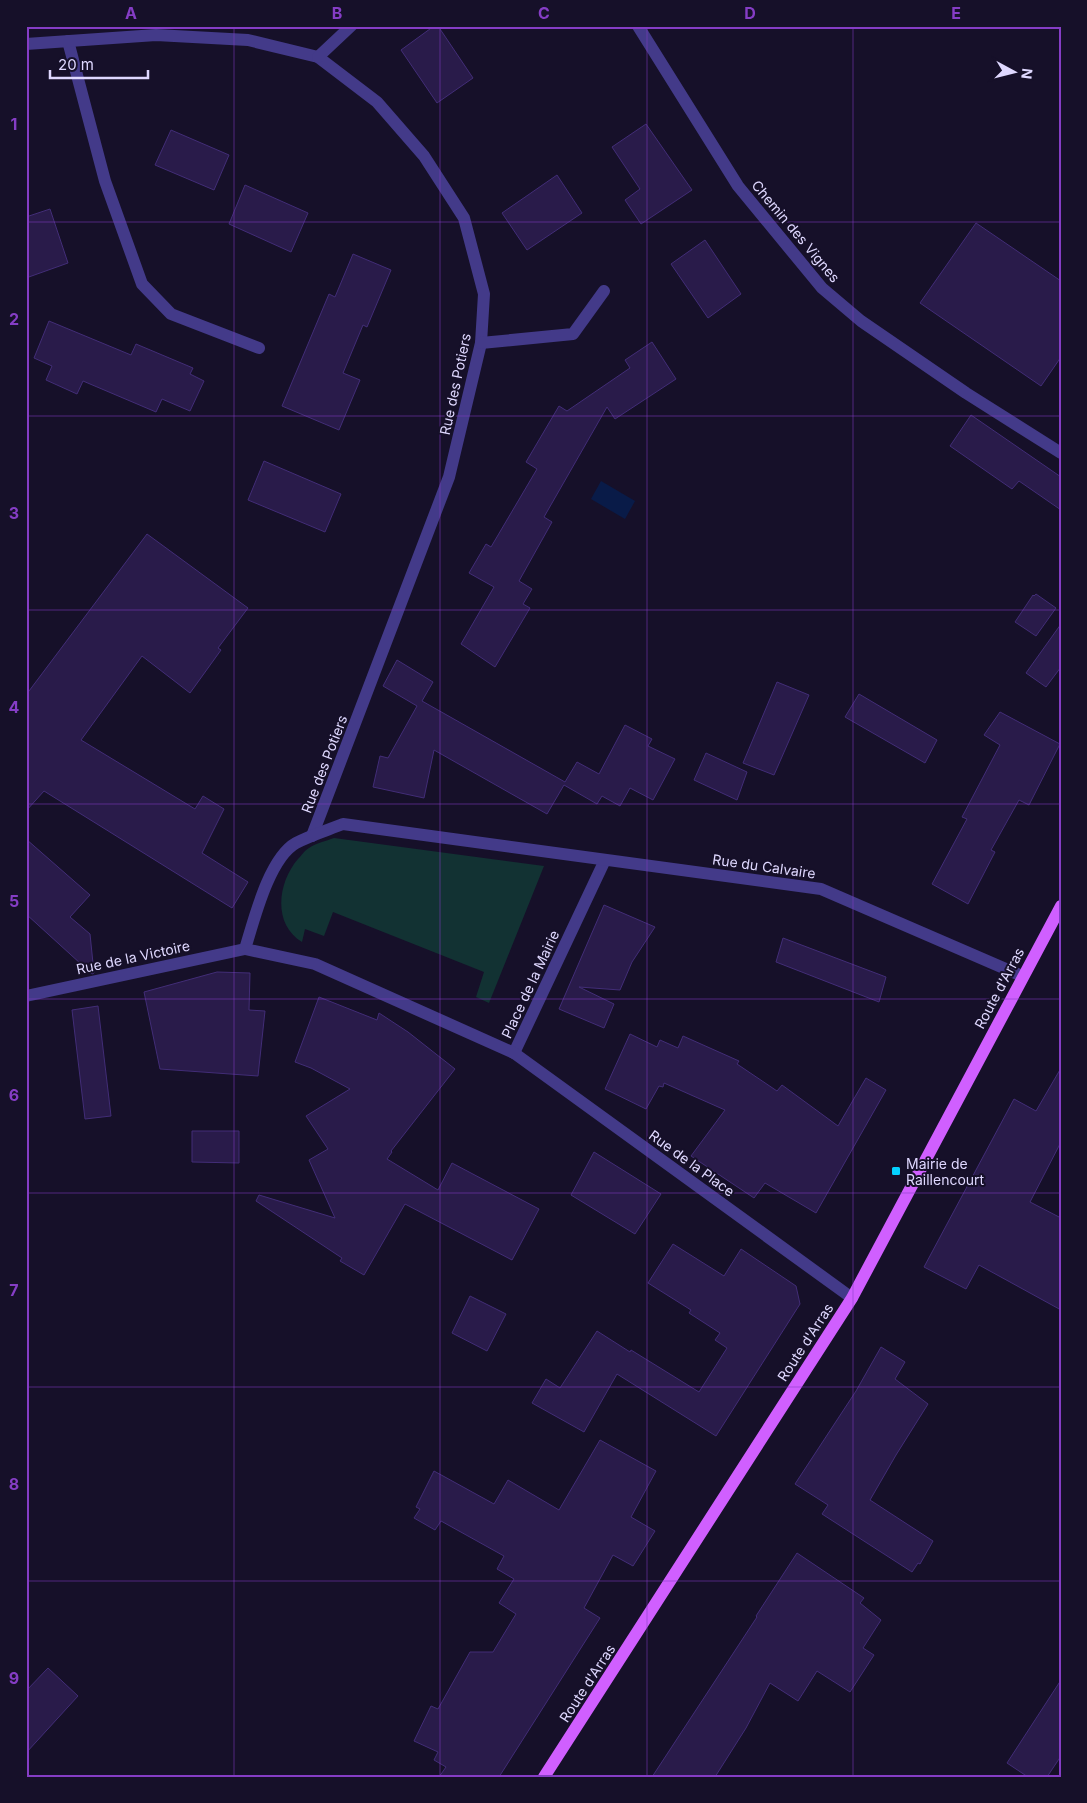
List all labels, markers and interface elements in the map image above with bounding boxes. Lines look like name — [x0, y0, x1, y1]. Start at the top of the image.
text: A — [125, 3, 137, 23]
text: B — [332, 3, 342, 23]
text: C — [538, 3, 550, 23]
text: D — [744, 3, 756, 23]
text: E — [951, 3, 961, 23]
scale bar — [50, 48, 148, 80]
north arrow — [990, 48, 1040, 98]
text: 20 m — [58, 55, 94, 74]
text: N — [1018, 67, 1036, 80]
text: 1 — [11, 114, 17, 134]
street label: Chemin des Vignes — [748, 176, 844, 286]
text: 2 — [9, 309, 19, 329]
street label: Rue des Potiers — [436, 332, 474, 436]
text: 3 — [9, 503, 19, 523]
text: 4 — [9, 697, 20, 717]
street label: Rue des Potiers — [298, 713, 350, 815]
street label: Rue du Calvaire — [711, 850, 817, 882]
text: 5 — [9, 891, 19, 911]
street label: Place de la Mairie — [498, 927, 562, 1041]
street label: Rue de la Victoire — [75, 937, 191, 977]
street label: Route d'Arras — [971, 945, 1027, 1031]
text: 6 — [9, 1085, 19, 1105]
street label: Rue de la Place — [646, 1126, 738, 1200]
place label: Mairie de Raillencourt — [906, 1155, 985, 1188]
marker: Mairie de Raillencourt — [890, 1165, 902, 1177]
text: 7 — [9, 1280, 19, 1300]
street label: Route d'Arras — [774, 1300, 836, 1384]
text: 8 — [9, 1474, 19, 1494]
street label: Route d'Arras — [556, 1641, 618, 1725]
text: 9 — [9, 1668, 19, 1688]

